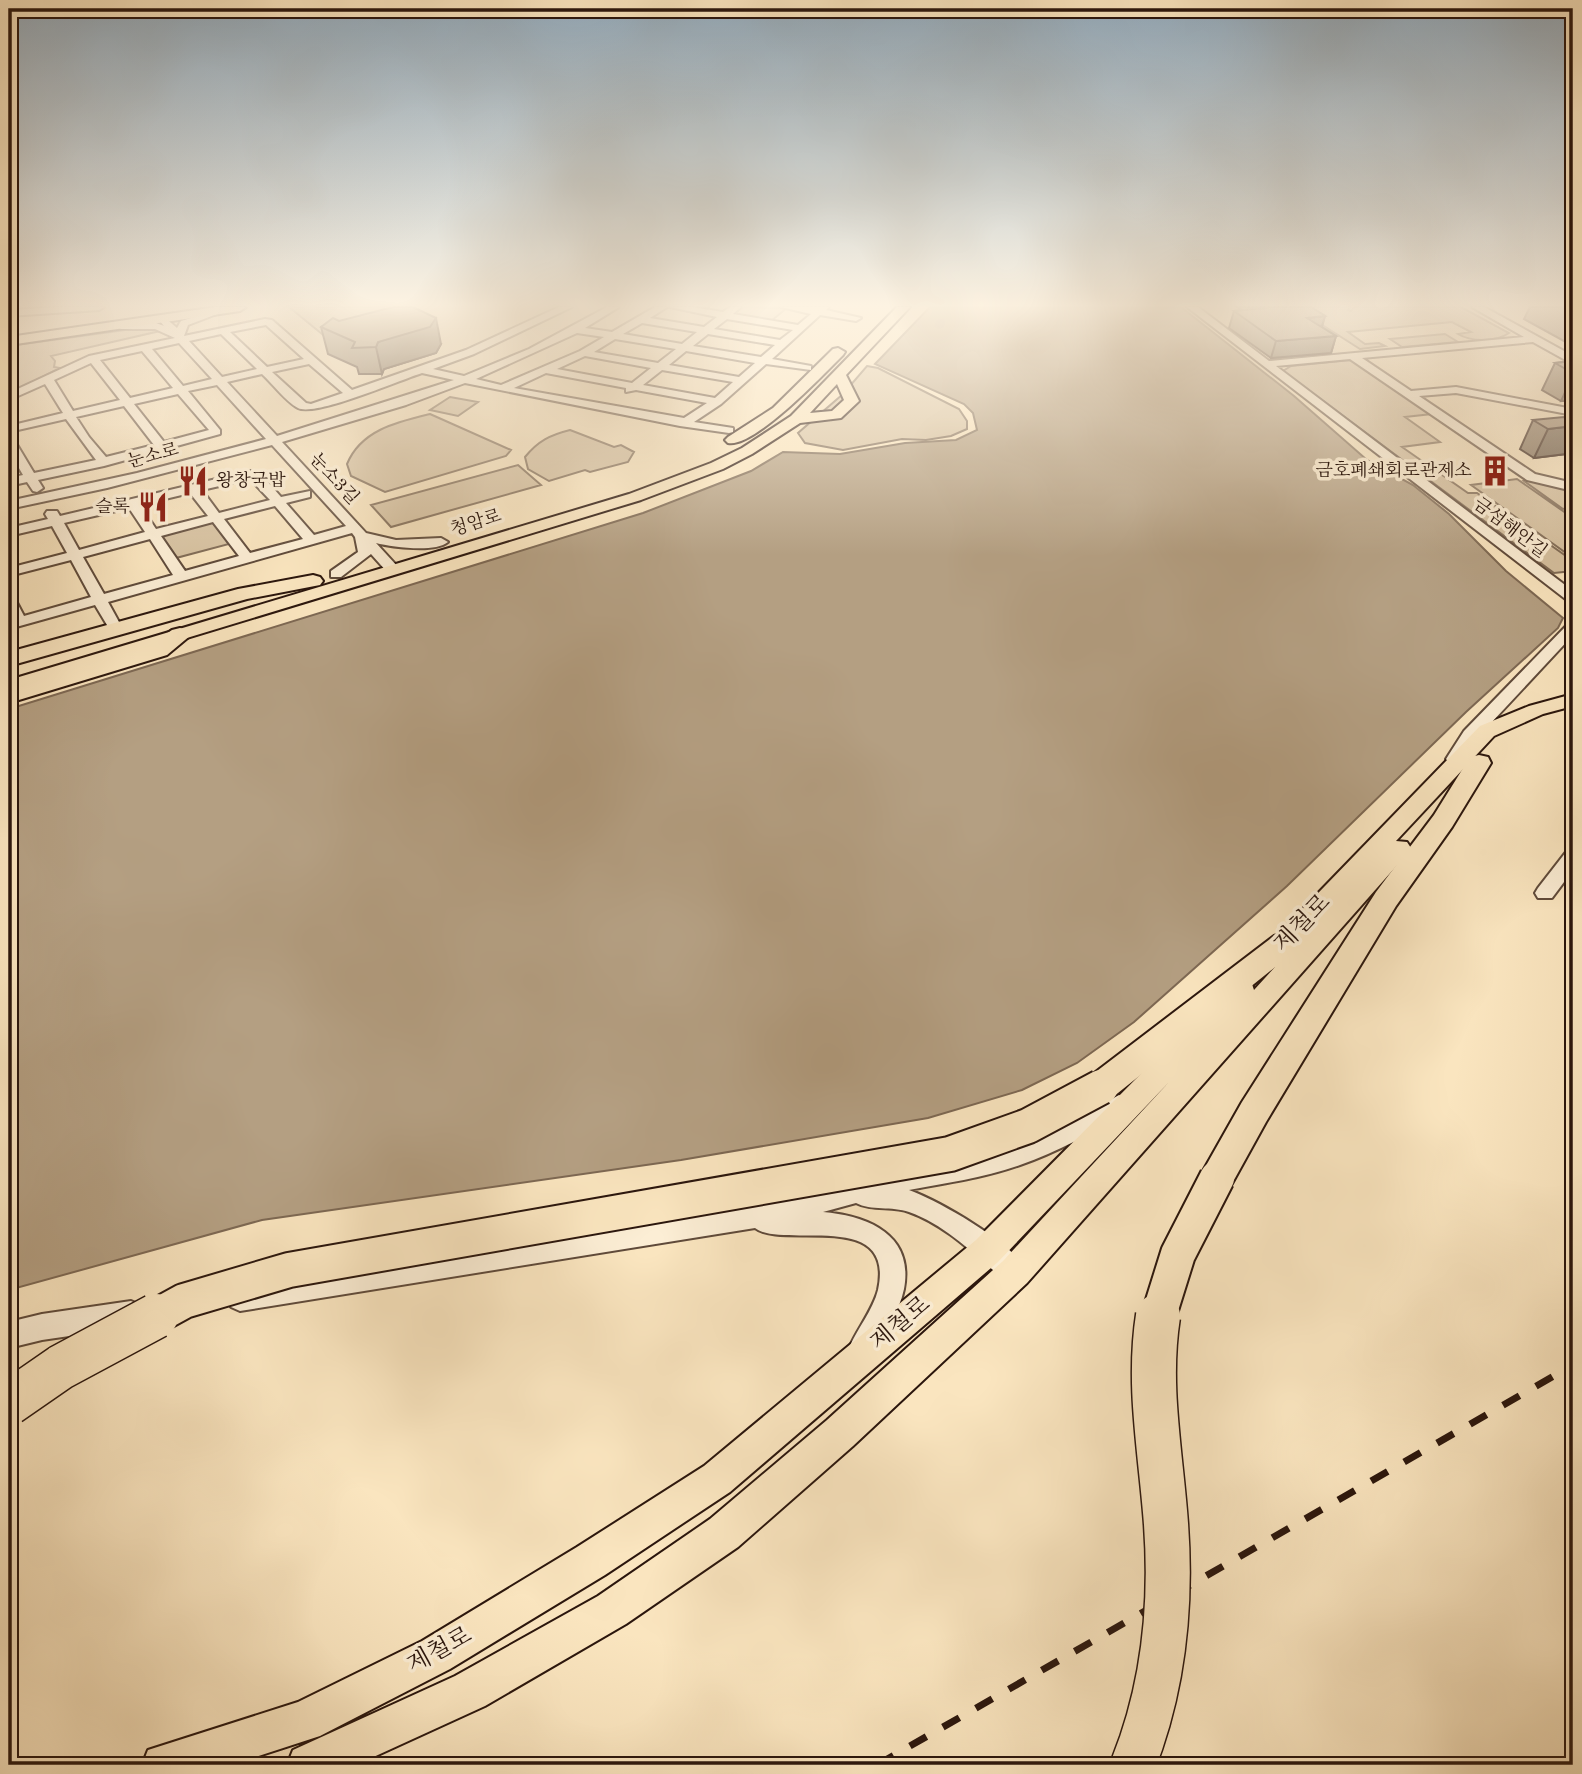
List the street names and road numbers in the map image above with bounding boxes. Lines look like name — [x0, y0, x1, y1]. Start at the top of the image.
street label: 눈소로 — [125, 440, 181, 471]
street label: 눈소3길 — [306, 449, 363, 508]
street label: 금섬해안길 — [1470, 494, 1551, 561]
street label: 청암로 — [448, 506, 504, 539]
street label: 제철로 — [1269, 889, 1336, 957]
street label: 제철로 — [865, 1291, 935, 1356]
street label: 제철로 — [403, 1622, 476, 1678]

